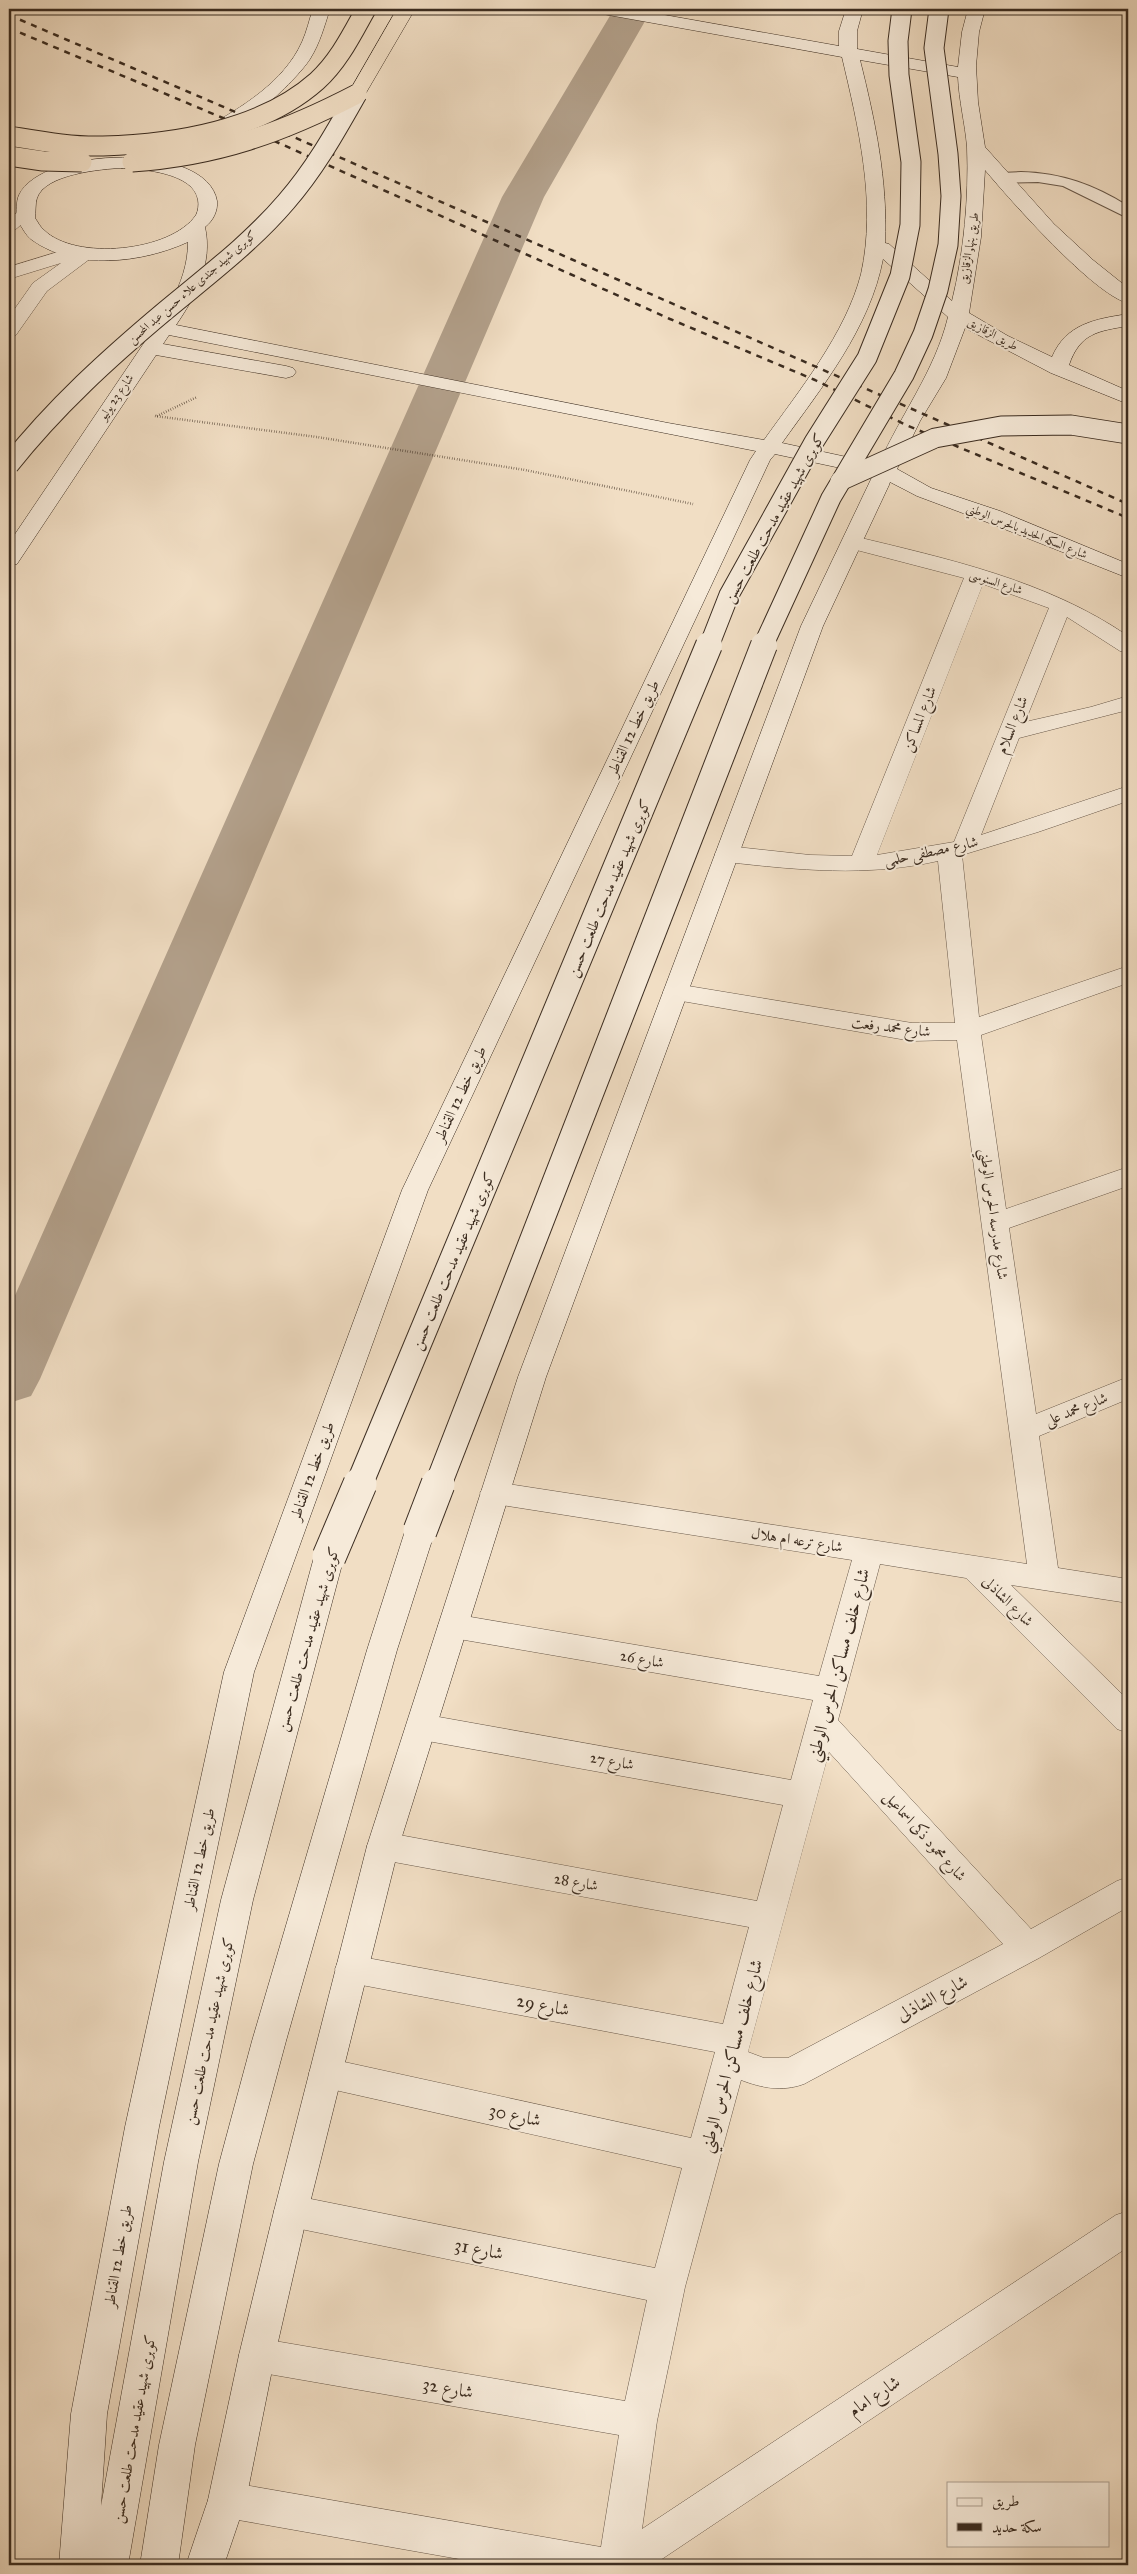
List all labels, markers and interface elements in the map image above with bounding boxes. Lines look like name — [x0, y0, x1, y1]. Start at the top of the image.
street label: طريق بنها, الزقازيق — [956, 211, 983, 285]
street label: كوبرى شهيد جندى علاء حسن عبد المحسن — [125, 227, 260, 348]
street label: طريق الزقازيق — [965, 314, 1021, 355]
street label: شارع 23 يوليو — [95, 371, 140, 426]
street label: كوبرى شهيد عقيد مدحت طلعت حسن — [720, 430, 829, 606]
street label: شارع السكه الحديد بالحرس الوطني — [963, 500, 1090, 566]
street label: شارع السنوسى — [966, 567, 1024, 601]
street label: طريق خط 12 القناطر — [602, 677, 664, 781]
street label: شارع المساكن — [898, 684, 944, 756]
street label: شارع السلام — [992, 693, 1035, 758]
street label: كوبرى شهيد عقيد مدحت طلعت حسن — [563, 797, 656, 980]
street label: شارع مصطفى حلمى — [882, 832, 981, 874]
street label: شارع محمد رفعت — [850, 1013, 932, 1045]
street label: طريق خط 12 القناطر — [429, 1043, 491, 1147]
street label: شارع مدرسه الحرس الوطني — [971, 1147, 1012, 1281]
street label: كوبرى شهيد عقيد مدحت طلعت حسن — [407, 1170, 500, 1353]
street label: شارع محمد على — [1042, 1388, 1112, 1433]
street label: طريق خط 12 القناطر — [285, 1419, 339, 1525]
street label: شارع ترعه ام هلال — [749, 1524, 844, 1560]
street label: كوبرى شهيد عقيد مدحت طلعت حسن — [273, 1545, 344, 1734]
street label: شارع خلف مساكن الحرس الوطني — [802, 1566, 880, 1766]
street label: شارع الشاذلى — [976, 1572, 1037, 1633]
street label: شارع 26 — [618, 1646, 665, 1676]
street label: شارع 27 — [588, 1748, 635, 1778]
street label: شارع محمود ذكى اسماعيل — [877, 1787, 971, 1887]
street label: طريق خط 12 القناطر — [179, 1806, 220, 1914]
street label: شارع 28 — [552, 1869, 600, 1899]
street label: كوبرى شهيد عقيد مدحت طلعت حسن — [180, 1936, 239, 2127]
street label: شارع خلف مساكن الحرس الوطني — [695, 1957, 773, 2157]
street label: شارع الشاذلى — [893, 1970, 973, 2029]
street label: شارع 29 — [514, 1989, 571, 2025]
street label: شارع 30 — [486, 2099, 543, 2135]
street label: طريق خط 12 القناطر — [100, 2203, 137, 2311]
street label: شارع 31 — [452, 2233, 505, 2268]
street label: كوبرى شهيد عقيد مدحت طلعت حسن — [109, 2333, 160, 2525]
street label: شارع امام — [844, 2371, 907, 2426]
street label: شارع 32 — [420, 2373, 475, 2407]
legend — [947, 2482, 1110, 2546]
text: طريق — [992, 2492, 1019, 2511]
text: سكة حديد — [992, 2518, 1042, 2536]

